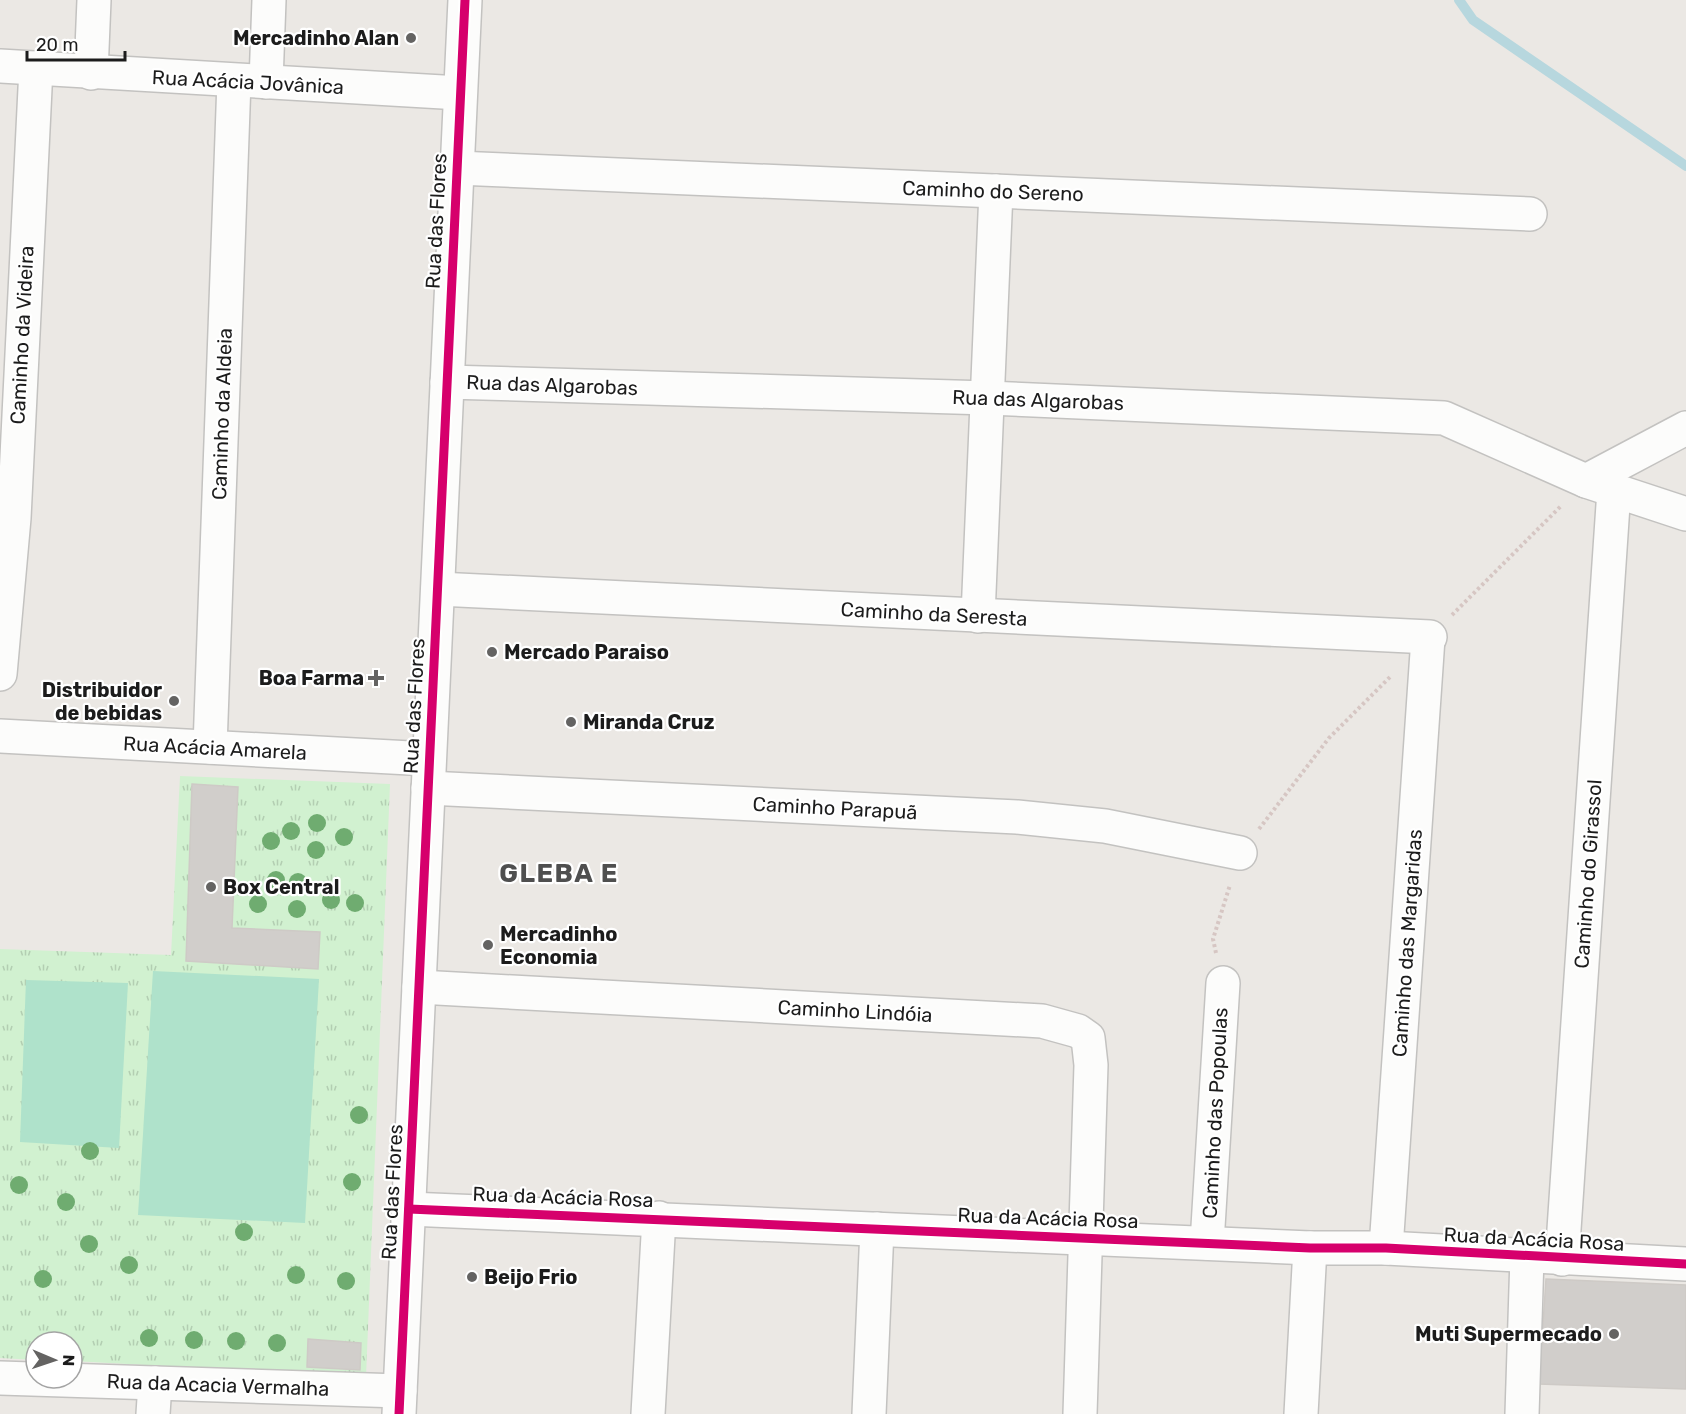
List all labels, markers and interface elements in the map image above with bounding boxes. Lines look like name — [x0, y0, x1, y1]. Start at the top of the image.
scale bar — [27, 24, 124, 62]
place label: Mercadinho Alan — [233, 26, 399, 50]
marker: Mercadinho Alan — [404, 31, 418, 45]
text: 20 m — [36, 34, 78, 56]
street label: Rua Acácia Jovânica — [151, 65, 345, 99]
street label: Rua das Flores — [420, 152, 452, 290]
street label: Caminho do Sereno — [902, 176, 1084, 206]
street label: Caminho da Videira — [5, 245, 39, 425]
street label: Caminho da Aldeia — [207, 328, 237, 500]
street label: Rua das Algarobas — [466, 370, 638, 400]
street label: Rua das Algarobas — [952, 385, 1124, 415]
street label: Caminho da Seresta — [840, 597, 1028, 631]
street label: Rua das Flores — [398, 637, 430, 775]
place label: Mercado Paraiso — [504, 640, 669, 664]
marker: Mercado Paraiso — [485, 645, 499, 659]
place label: Boa Farma — [259, 666, 364, 690]
marker: Boa Farma — [369, 671, 383, 685]
place label: Distribuidor de bebidas — [42, 678, 162, 725]
marker: Distribuidor de bebidas — [167, 694, 181, 708]
place label: Miranda Cruz — [583, 710, 715, 734]
marker: Miranda Cruz — [564, 715, 578, 729]
street label: Rua Acácia Amarela — [123, 731, 307, 765]
street label: Caminho do Girassol — [1569, 779, 1607, 969]
street label: Caminho Parapuã — [752, 792, 918, 824]
street label: Caminho das Margaridas — [1387, 828, 1427, 1058]
district label: GLEBA E — [499, 858, 619, 889]
place label: Box Central — [223, 875, 339, 899]
marker: Box Central — [204, 880, 218, 894]
place label: Mercadinho Economia — [500, 922, 617, 969]
marker: Mercadinho Economia — [481, 938, 495, 952]
street label: Caminho Lindóia — [777, 995, 933, 1027]
street label: Caminho das Popoulas — [1197, 1007, 1233, 1219]
street label: Rua das Flores — [376, 1123, 408, 1261]
street label: Rua da Acácia Rosa — [472, 1182, 654, 1212]
street label: Rua da Acácia Rosa — [957, 1203, 1139, 1233]
street label: Rua da Acácia Rosa — [1443, 1222, 1625, 1256]
place label: Beijo Frio — [484, 1265, 577, 1289]
marker: Beijo Frio — [465, 1270, 479, 1284]
place label: Muti Supermecado — [1415, 1322, 1602, 1346]
marker: Muti Supermecado — [1607, 1327, 1621, 1341]
north arrow — [24, 1330, 84, 1390]
text: N — [59, 1354, 78, 1367]
street label: Rua da Acacia Vermalha — [106, 1369, 330, 1401]

